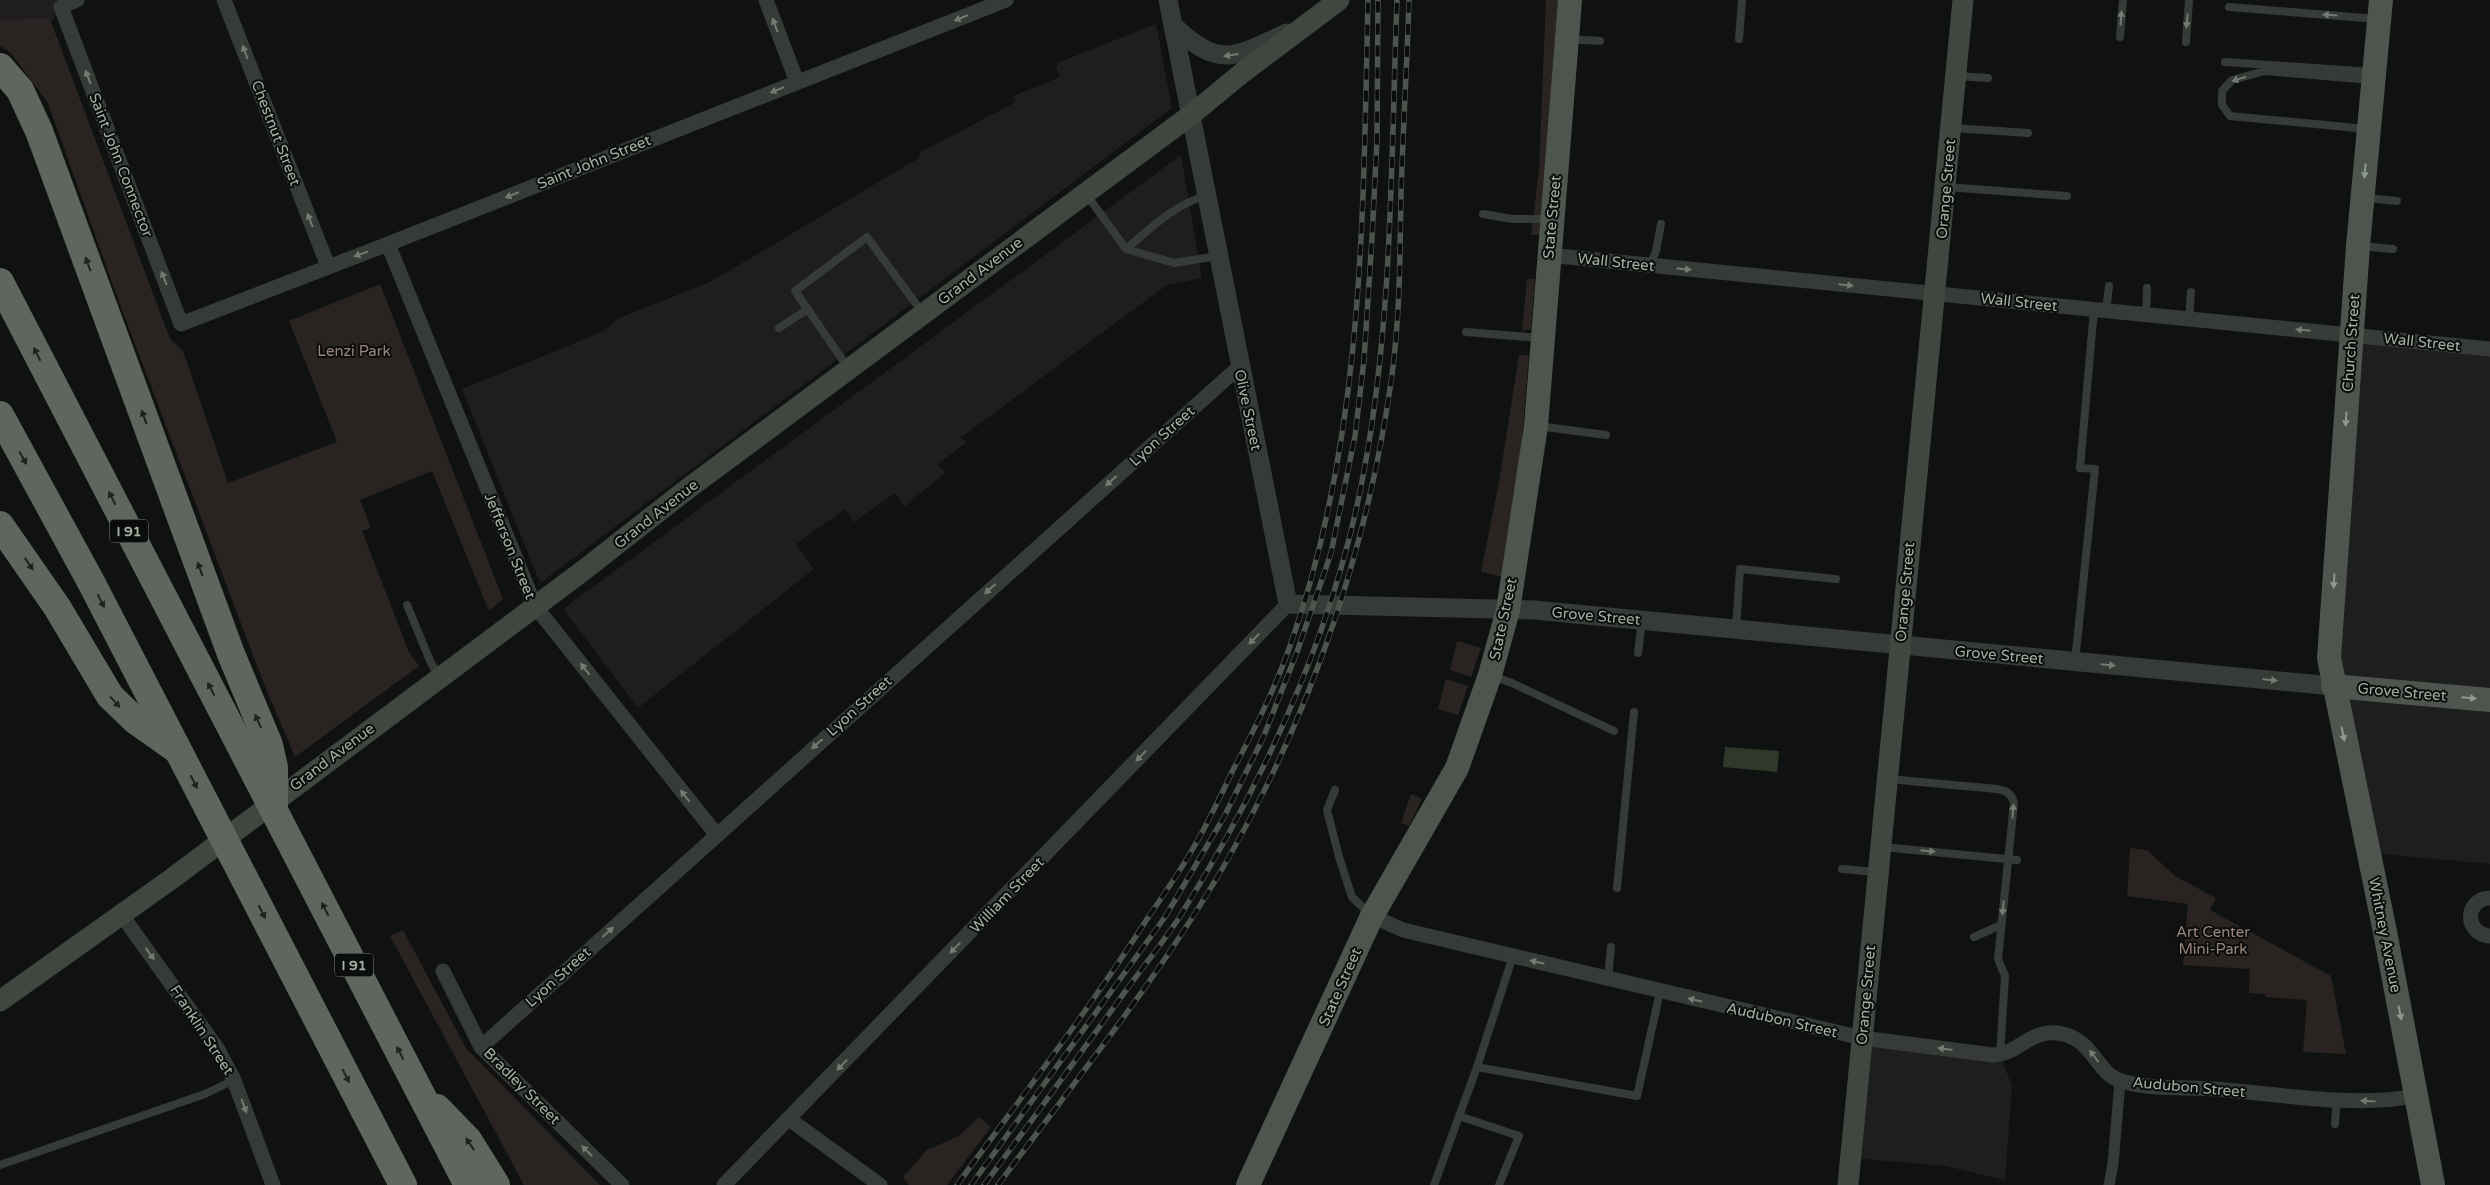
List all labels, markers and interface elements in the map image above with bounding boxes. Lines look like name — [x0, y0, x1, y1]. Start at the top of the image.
one-way arrow — [2118, 10, 2126, 26]
one-way arrow — [2322, 11, 2338, 19]
one-way arrow — [2183, 13, 2191, 29]
one-way arrow — [953, 14, 968, 22]
one-way arrow — [771, 17, 778, 32]
one-way arrow — [241, 45, 248, 60]
one-way arrow — [1223, 51, 1239, 59]
one-way arrow — [84, 69, 92, 84]
one-way arrow — [2231, 75, 2246, 83]
street label: Chestnut Street — [248, 78, 304, 189]
one-way arrow — [769, 86, 784, 94]
street label: Saint John Connector — [85, 90, 157, 240]
street label: Saint John Street — [534, 131, 654, 193]
street label: Orange Street — [1933, 138, 1959, 240]
one-way arrow — [2361, 163, 2369, 179]
street label: State Street — [1539, 174, 1565, 260]
one-way arrow — [504, 191, 519, 199]
one-way arrow — [306, 212, 314, 227]
street label: Grand Avenue — [934, 233, 1026, 309]
street label: Wall Street — [1577, 249, 1656, 275]
one-way arrow — [353, 251, 368, 258]
one-way arrow — [84, 257, 91, 272]
one-way arrow — [1676, 265, 1692, 273]
one-way arrow — [160, 270, 168, 285]
one-way arrow — [1838, 281, 1854, 289]
street label: Wall Street — [1980, 289, 2059, 315]
street label: Church Street — [2339, 293, 2363, 393]
one-way arrow — [2295, 326, 2311, 334]
street label: Wall Street — [2383, 329, 2462, 355]
park label: Lenzi Park — [317, 342, 391, 360]
one-way arrow — [33, 347, 41, 361]
street label: Olive Street — [1231, 368, 1265, 453]
street label: Lyon Street — [1126, 402, 1199, 470]
one-way arrow — [140, 410, 148, 424]
one-way arrow — [2341, 411, 2349, 427]
one-way arrow — [19, 451, 28, 465]
one-way arrow — [1106, 475, 1118, 487]
street label: Grand Avenue — [610, 476, 702, 552]
street label: Jefferson Street — [480, 490, 540, 602]
one-way arrow — [108, 491, 116, 506]
road number: I 91 — [110, 520, 148, 542]
street label: Orange Street — [1892, 541, 1918, 643]
one-way arrow — [24, 558, 34, 571]
one-way arrow — [196, 562, 203, 577]
one-way arrow — [2330, 573, 2338, 589]
street label: State Street — [1485, 576, 1521, 662]
one-way arrow — [985, 583, 997, 595]
one-way arrow — [97, 594, 105, 608]
street label: Grove Street — [1551, 603, 1641, 629]
one-way arrow — [1248, 633, 1260, 645]
street label: Grove Street — [1954, 642, 2044, 668]
one-way arrow — [2100, 661, 2116, 669]
one-way arrow — [579, 663, 590, 676]
street label: Lyon Street — [823, 672, 896, 740]
one-way arrow — [2262, 676, 2278, 684]
street label: Grove Street — [2357, 679, 2447, 705]
one-way arrow — [207, 682, 215, 696]
one-way arrow — [2461, 694, 2477, 702]
one-way arrow — [109, 695, 121, 707]
one-way arrow — [254, 714, 262, 728]
street label: Grand Avenue — [286, 719, 378, 795]
one-way arrow — [2339, 726, 2347, 741]
one-way arrow — [811, 738, 823, 750]
one-way arrow — [1135, 750, 1147, 762]
one-way arrow — [190, 775, 198, 789]
one-way arrow — [680, 790, 691, 803]
one-way arrow — [2009, 803, 2017, 819]
one-way arrow — [1920, 848, 1936, 856]
street label: William Street — [966, 853, 1048, 937]
street label: Whitney Avenue — [2365, 876, 2405, 994]
one-way arrow — [1999, 900, 2007, 916]
one-way arrow — [321, 902, 329, 917]
one-way arrow — [257, 905, 266, 918]
park label: Art Center Mini-Park — [2176, 923, 2250, 958]
one-way arrow — [602, 926, 614, 938]
one-way arrow — [949, 942, 961, 954]
street label: Lyon Street — [522, 943, 595, 1011]
street label: Orange Street — [1853, 944, 1879, 1046]
street label: State Street — [1315, 945, 1365, 1029]
one-way arrow — [144, 947, 155, 960]
road number: I 91 — [335, 954, 373, 976]
one-way arrow — [1530, 958, 1545, 966]
street label: Franklin Street — [166, 982, 238, 1079]
one-way arrow — [1688, 996, 1703, 1004]
street label: Audubon Street — [1725, 998, 1839, 1042]
one-way arrow — [2397, 1005, 2405, 1021]
street label: Bradley Street — [480, 1044, 564, 1128]
one-way arrow — [1937, 1045, 1953, 1053]
one-way arrow — [396, 1046, 404, 1061]
one-way arrow — [2089, 1050, 2100, 1063]
one-way arrow — [836, 1059, 848, 1071]
one-way arrow — [342, 1069, 350, 1083]
street label: Audubon Street — [2132, 1073, 2246, 1101]
one-way arrow — [2359, 1096, 2375, 1104]
one-way arrow — [240, 1099, 248, 1114]
one-way arrow — [466, 1137, 475, 1150]
one-way arrow — [581, 1145, 593, 1157]

